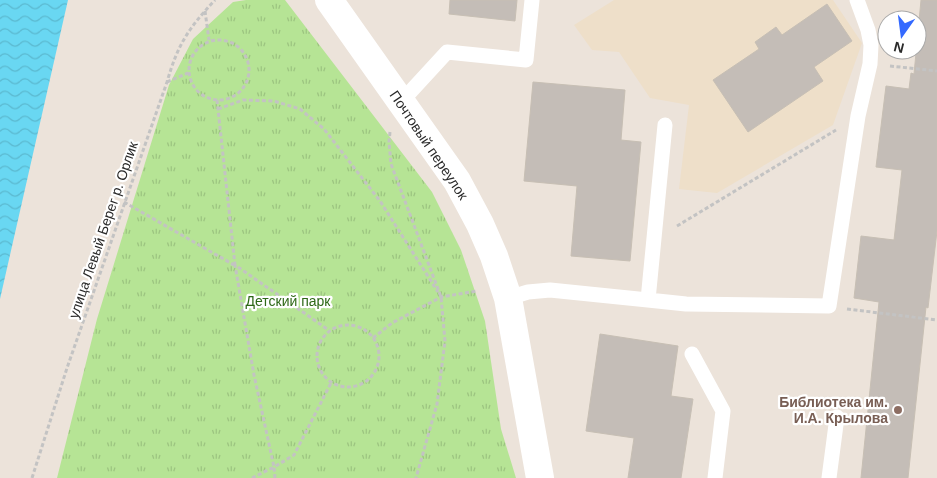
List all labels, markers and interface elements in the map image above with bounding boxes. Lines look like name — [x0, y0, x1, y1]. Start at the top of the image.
north arrow — [877, 10, 927, 60]
text: N — [892, 39, 906, 57]
street label: Почтовый переулок — [387, 88, 472, 203]
street label: улица Левый Берег р. Орлик — [65, 139, 141, 321]
park label: Детский парк — [246, 293, 331, 309]
place label: Библиотека им. И.А. Крылова — [779, 394, 888, 426]
marker: Библиотека им. И.А. Крылова — [892, 404, 904, 416]

